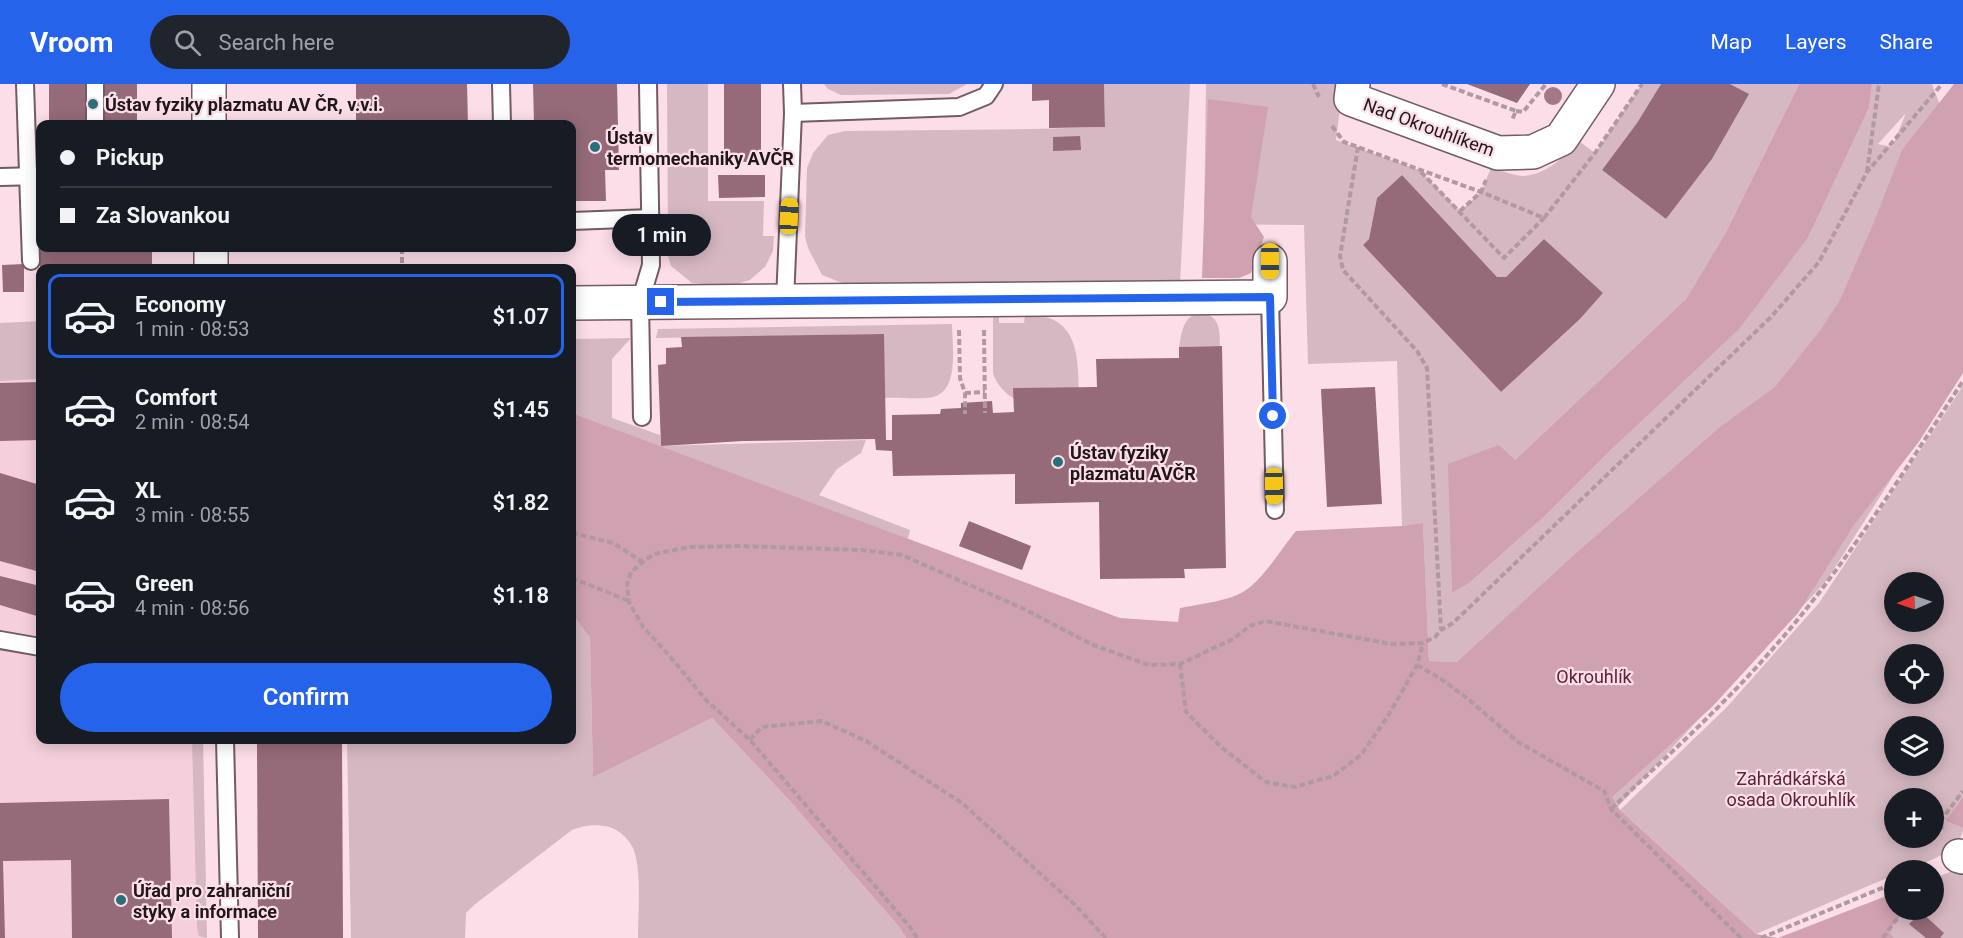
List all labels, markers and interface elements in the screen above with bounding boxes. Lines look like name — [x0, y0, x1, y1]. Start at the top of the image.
search box — [150, 15, 570, 69]
text: Vroom — [30, 26, 114, 59]
icon: search — [171, 26, 204, 59]
text: Search here — [219, 30, 334, 55]
text: Map — [1710, 30, 1752, 54]
text: Layers — [1785, 30, 1846, 54]
text: Share — [1879, 30, 1933, 54]
place label: Ústav fyziky plazmatu AV ČR, v.v.i. — [105, 94, 383, 115]
street label: Nad Okrouhlíkem — [1361, 94, 1497, 160]
marker: Ústav fyziky plazmatu AV ČR, v.v.i. — [86, 97, 100, 111]
place label: Ústav termomechaniky AVČR — [607, 127, 794, 169]
marker: Ústav termomechaniky AVČR — [588, 140, 602, 154]
text: Pickup — [96, 145, 164, 170]
car — [779, 198, 799, 234]
text: Za Slovankou — [96, 203, 230, 228]
callout: 1 min — [612, 215, 710, 257]
text: 1 min — [636, 223, 687, 247]
car — [1261, 243, 1279, 279]
route end — [647, 288, 674, 315]
icon: car — [63, 289, 117, 343]
text: Economy — [135, 292, 226, 317]
text: $1.07 — [492, 304, 549, 329]
text: 1 min · 08:53 — [135, 317, 250, 341]
icon: car — [63, 382, 117, 436]
text: Comfort — [135, 385, 217, 410]
text: $1.45 — [492, 397, 549, 422]
route start — [1259, 402, 1286, 429]
text: 2 min · 08:54 — [135, 410, 250, 434]
place label: Ústav fyziky plazmatu AVČR — [1070, 442, 1196, 484]
marker: Ústav fyziky plazmatu AVČR — [1051, 455, 1065, 469]
car — [1265, 468, 1283, 504]
icon: car — [63, 475, 117, 529]
text: XL — [135, 478, 161, 503]
text: $1.82 — [492, 490, 549, 515]
text: 3 min · 08:55 — [135, 503, 250, 527]
icon: car — [63, 568, 117, 622]
text: Green — [135, 571, 194, 596]
north arrow — [1884, 572, 1944, 632]
map controls — [1884, 572, 1944, 920]
text: $1.18 — [492, 583, 549, 608]
text: 4 min · 08:56 — [135, 596, 250, 620]
button: locate — [1884, 644, 1944, 704]
button: Confirm — [60, 663, 552, 732]
park label: Okrouhlík — [1556, 666, 1633, 687]
button: layers — [1884, 716, 1944, 776]
park label: Zahrádkářská osada Okrouhlík — [1726, 768, 1856, 810]
button: + — [1884, 788, 1944, 848]
button: − — [1884, 860, 1944, 920]
place label: Úřad pro zahraniční styky a informace — [133, 880, 292, 922]
marker: Úřad pro zahraniční styky a informace — [114, 893, 128, 907]

